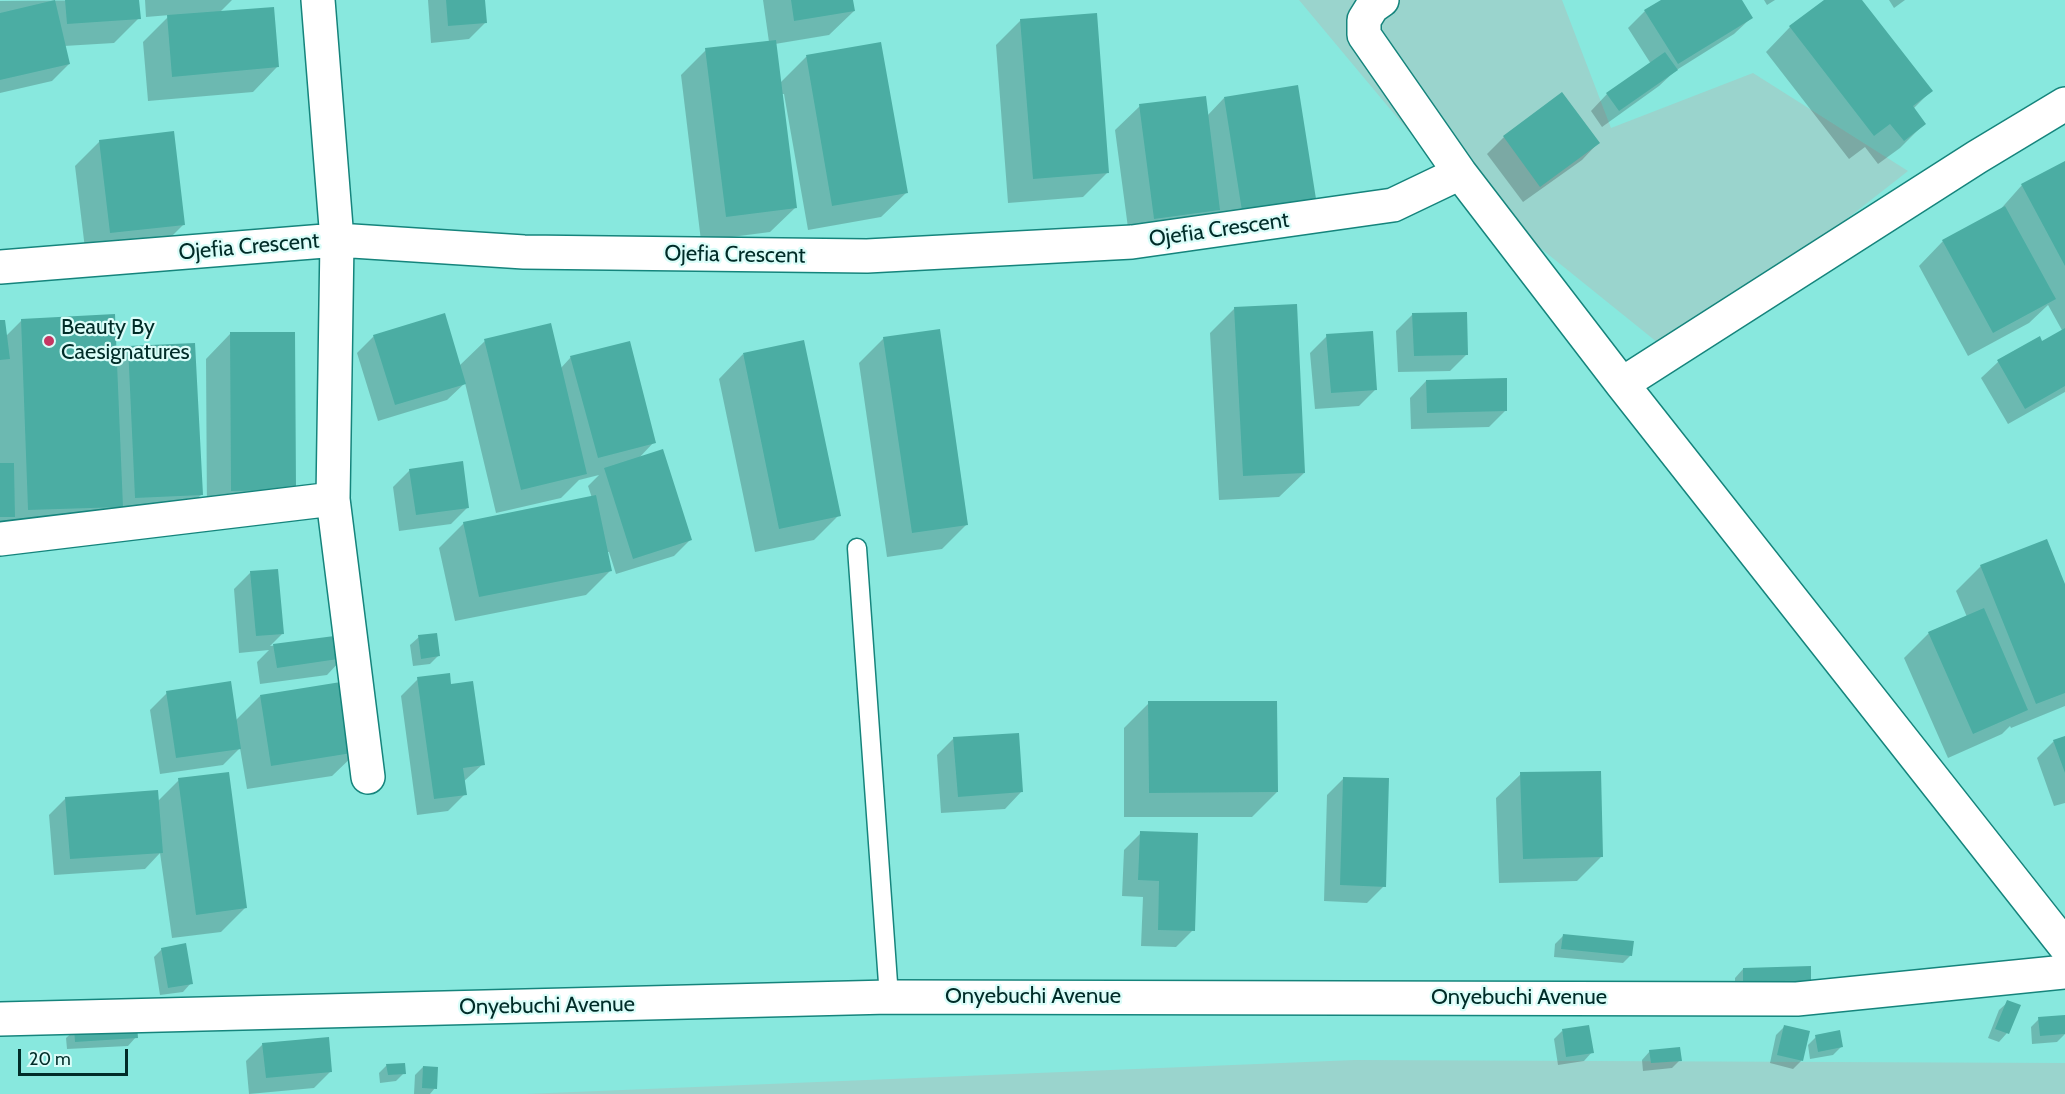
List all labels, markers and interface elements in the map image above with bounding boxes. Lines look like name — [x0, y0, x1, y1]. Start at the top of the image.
street label: Ojefia Crescent — [1147, 207, 1291, 253]
street label: Ojefia Crescent — [177, 228, 321, 266]
street label: Ojefia Crescent — [664, 241, 806, 269]
place label: Beauty By Caesignatures — [61, 315, 190, 366]
marker: Beauty By Caesignatures — [42, 334, 56, 348]
street label: Onyebuchi Avenue — [945, 984, 1121, 1010]
street label: Onyebuchi Avenue — [1431, 985, 1607, 1011]
street label: Onyebuchi Avenue — [459, 991, 635, 1021]
scale bar — [21, 1037, 130, 1075]
text: 20 m — [29, 1048, 71, 1070]

